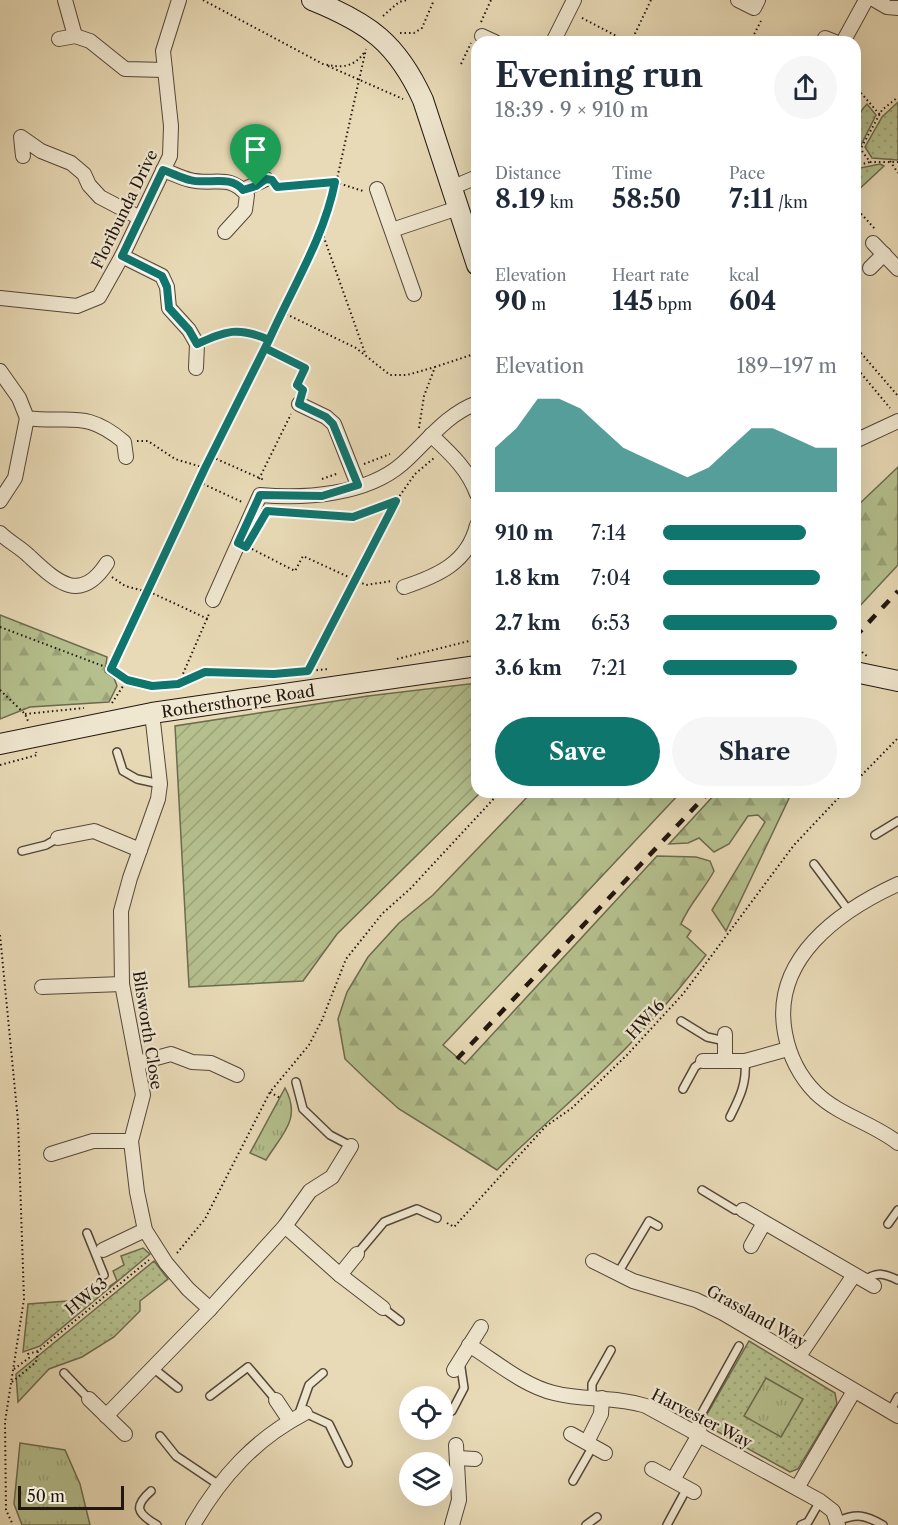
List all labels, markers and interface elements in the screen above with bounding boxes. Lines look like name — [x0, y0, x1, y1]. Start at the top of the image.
text: Evening run — [495, 55, 703, 96]
button: share — [774, 56, 837, 119]
text: 18:39 · 9 × 910 m — [495, 98, 649, 122]
pin — [230, 124, 281, 186]
icon: arrive — [239, 133, 272, 166]
street label: Floribunda Drive — [87, 146, 161, 272]
text: Distance — [495, 163, 561, 183]
text: Time — [612, 163, 652, 183]
text: Pace — [729, 163, 765, 183]
text: 8.19 — [495, 183, 545, 215]
text: 58:50 — [612, 183, 681, 215]
text: 7:11 — [729, 183, 774, 215]
text: km — [545, 192, 574, 212]
text: /km — [774, 192, 808, 212]
text: Elevation — [495, 265, 566, 285]
text: Heart rate — [612, 265, 689, 285]
text: kcal — [729, 265, 759, 285]
text: 90 — [495, 285, 527, 317]
text: 145 — [612, 285, 653, 317]
text: 604 — [729, 285, 777, 317]
text: m — [527, 294, 546, 314]
text: bpm — [653, 294, 692, 314]
text: Elevation — [495, 354, 584, 378]
text: 189–197 m — [736, 354, 837, 378]
text: 910 m — [495, 521, 553, 545]
text: 7:14 — [591, 521, 626, 545]
text: 1.8 km — [495, 566, 560, 590]
text: 7:04 — [591, 566, 631, 590]
text: 2.7 km — [495, 611, 561, 635]
text: 6:53 — [591, 611, 630, 635]
text: 3.6 km — [495, 656, 562, 680]
text: 7:21 — [591, 656, 626, 680]
street label: Rothersthorpe Road — [160, 680, 316, 722]
button: Save — [495, 717, 660, 786]
button: Share — [672, 717, 837, 786]
street label: Blisworth Close — [129, 969, 167, 1091]
street label: HW16 — [622, 995, 668, 1043]
street label: HW63 — [61, 1273, 111, 1319]
street label: Grassland Way — [703, 1280, 812, 1352]
street label: Harvester Way — [648, 1384, 757, 1452]
map controls — [399, 1386, 453, 1506]
button: locate — [399, 1386, 453, 1440]
button: layers — [399, 1452, 453, 1506]
scale bar — [18, 1483, 124, 1510]
text: 50 m — [27, 1486, 65, 1506]

